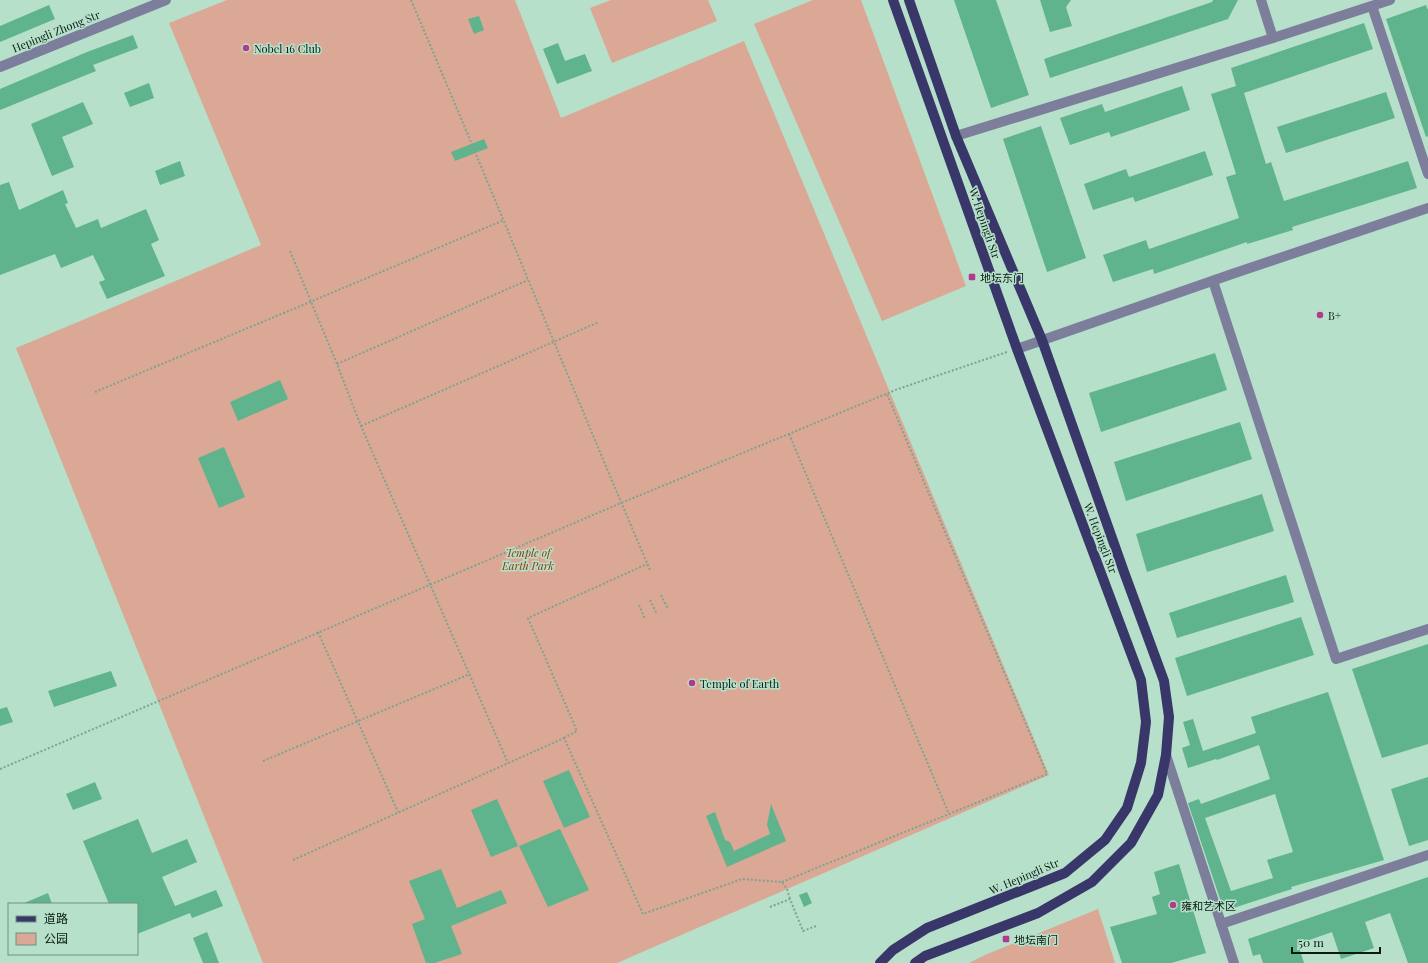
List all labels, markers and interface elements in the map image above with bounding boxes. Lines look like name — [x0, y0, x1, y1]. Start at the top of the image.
street label: Hepingli Zhong Str — [10, 7, 102, 55]
place label: Nobel 16 Club — [254, 41, 321, 56]
marker: Nobel 16 Club — [241, 43, 251, 53]
street label: W. Hepingli Str — [965, 185, 1004, 261]
place label: 地坛东门 — [980, 270, 1024, 285]
marker: 地坛东门 — [967, 272, 977, 282]
place label: B+ — [1328, 308, 1341, 323]
marker: B+ — [1315, 310, 1325, 320]
street label: W. Hepingli Str — [1080, 500, 1121, 575]
park label: Temple of Earth Park — [501, 545, 554, 573]
place label: Temple of Earth — [700, 676, 780, 691]
marker: Temple of Earth — [687, 678, 697, 688]
street label: W. Hepingli Str — [986, 855, 1061, 898]
place label: 雍和艺术区 — [1181, 898, 1236, 913]
marker: 雍和艺术区 — [1168, 900, 1178, 910]
legend — [8, 903, 138, 955]
text: 道路 — [44, 910, 68, 926]
scale bar — [1292, 929, 1380, 955]
text: 公园 — [44, 930, 68, 946]
place label: 地坛南门 — [1014, 932, 1058, 947]
marker: 地坛南门 — [1001, 934, 1011, 944]
text: 50 m — [1298, 934, 1324, 950]

